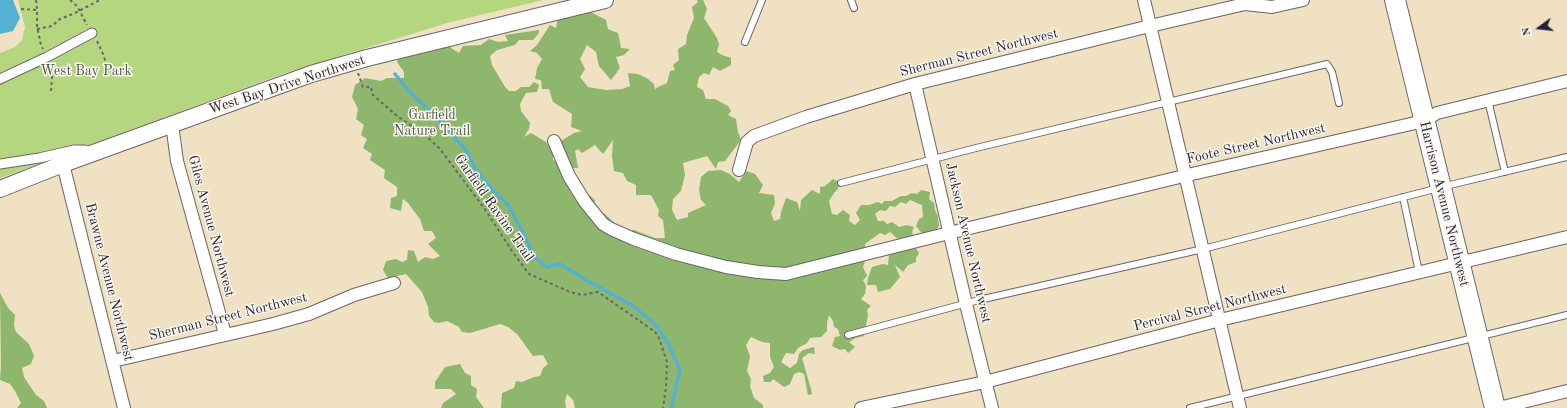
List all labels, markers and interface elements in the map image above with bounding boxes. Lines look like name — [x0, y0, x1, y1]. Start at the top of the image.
north arrow — [1519, 8, 1559, 48]
street label: Sherman Street Northwest — [898, 25, 1060, 81]
text: N — [1521, 26, 1533, 37]
street label: West Bay Drive Northwest — [207, 52, 367, 118]
park label: West Bay Park — [40, 63, 132, 79]
park label: Garfield Nature Trail — [394, 107, 470, 140]
street label: Foote Street Northwest — [1185, 120, 1327, 168]
street label: Harrison Avenue Northwest — [1415, 120, 1473, 288]
street label: Garfield Ravine Trail — [451, 151, 537, 265]
street label: Giles Avenue Northwest — [184, 153, 238, 299]
street label: Jackson Avenue Northwest — [941, 161, 995, 325]
street label: Brawne Avenue Northwest — [81, 201, 137, 363]
street label: Percival Street Northwest — [1132, 281, 1288, 335]
street label: Sherman Street Northwest — [147, 289, 309, 345]

